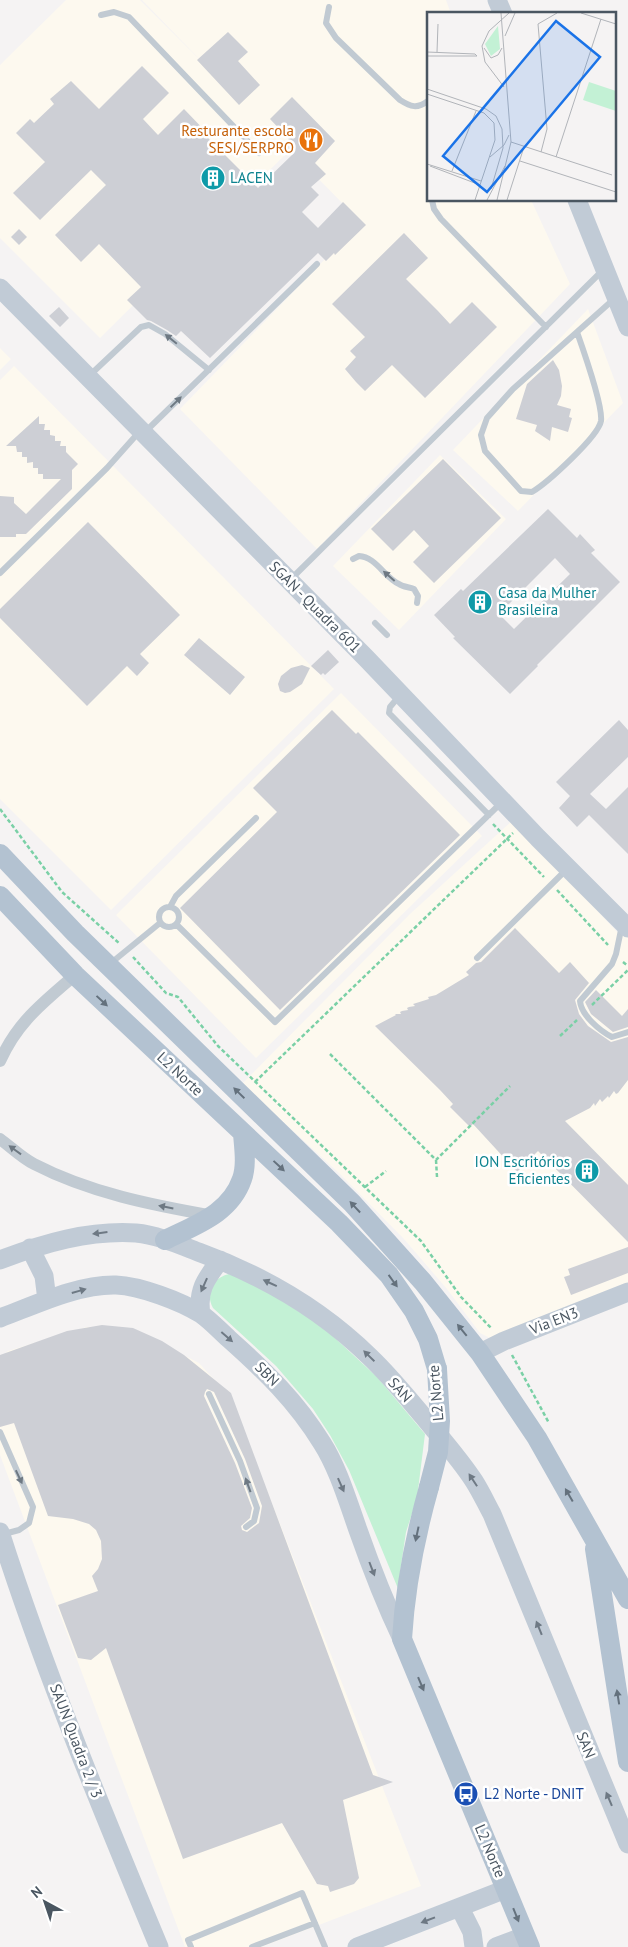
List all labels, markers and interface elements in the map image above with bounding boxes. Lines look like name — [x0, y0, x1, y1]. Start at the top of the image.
inset map — [427, 12, 616, 201]
place label: Resturante escola SESI/SERPRO — [181, 121, 294, 157]
restaurant icon: Resturante escola SESI/SERPRO — [298, 127, 324, 153]
building icon: LACEN — [200, 165, 226, 191]
place label: LACEN — [230, 168, 273, 187]
one-way arrow — [165, 334, 178, 345]
one-way arrow — [170, 396, 182, 408]
street label: SGAN - Quadra 601 — [266, 557, 365, 656]
one-way arrow — [382, 571, 395, 582]
place label: Casa da Mulher Brasileira — [498, 583, 596, 619]
building icon: Casa da Mulher Brasileira — [467, 589, 493, 615]
one-way arrow — [95, 995, 107, 1007]
street label: L2 Norte — [153, 1048, 207, 1100]
one-way arrow — [234, 1087, 246, 1099]
one-way arrow — [9, 1145, 22, 1156]
place label: ION Escritórios Eficientes — [475, 1152, 570, 1188]
building icon: ION Escritórios Eficientes — [574, 1158, 600, 1184]
one-way arrow — [273, 1160, 285, 1172]
one-way arrow — [349, 1201, 361, 1213]
one-way arrow — [157, 1203, 173, 1211]
one-way arrow — [92, 1229, 108, 1237]
one-way arrow — [388, 1274, 399, 1287]
one-way arrow — [199, 1278, 207, 1292]
one-way arrow — [263, 1279, 277, 1287]
one-way arrow — [72, 1287, 87, 1295]
street label: Via EN3 — [526, 1303, 581, 1339]
one-way arrow — [456, 1323, 467, 1336]
one-way arrow — [220, 1331, 232, 1343]
one-way arrow — [363, 1350, 375, 1362]
street label: SBN — [251, 1357, 284, 1390]
street label: L2 Norte — [424, 1364, 447, 1422]
street label: SAN — [384, 1373, 416, 1406]
one-way arrow — [16, 1470, 24, 1484]
one-way arrow — [468, 1473, 478, 1487]
one-way arrow — [244, 1477, 252, 1492]
one-way arrow — [338, 1478, 346, 1492]
one-way arrow — [565, 1488, 574, 1502]
one-way arrow — [413, 1526, 421, 1541]
one-way arrow — [369, 1561, 376, 1576]
one-way arrow — [535, 1620, 543, 1635]
one-way arrow — [417, 1677, 425, 1691]
street label: SAUN Quadra 2 / 3 — [46, 1681, 107, 1801]
one-way arrow — [613, 1688, 621, 1704]
street label: SAN — [573, 1729, 600, 1761]
bus stop icon: L2 Norte - DNIT — [453, 1781, 479, 1807]
place label: L2 Norte - DNIT — [484, 1784, 584, 1803]
one-way arrow — [604, 1792, 612, 1806]
street label: L2 Norte — [471, 1821, 510, 1880]
north arrow — [20, 1877, 70, 1927]
text: N — [27, 1882, 46, 1902]
one-way arrow — [513, 1908, 521, 1922]
one-way arrow — [421, 1917, 436, 1924]

